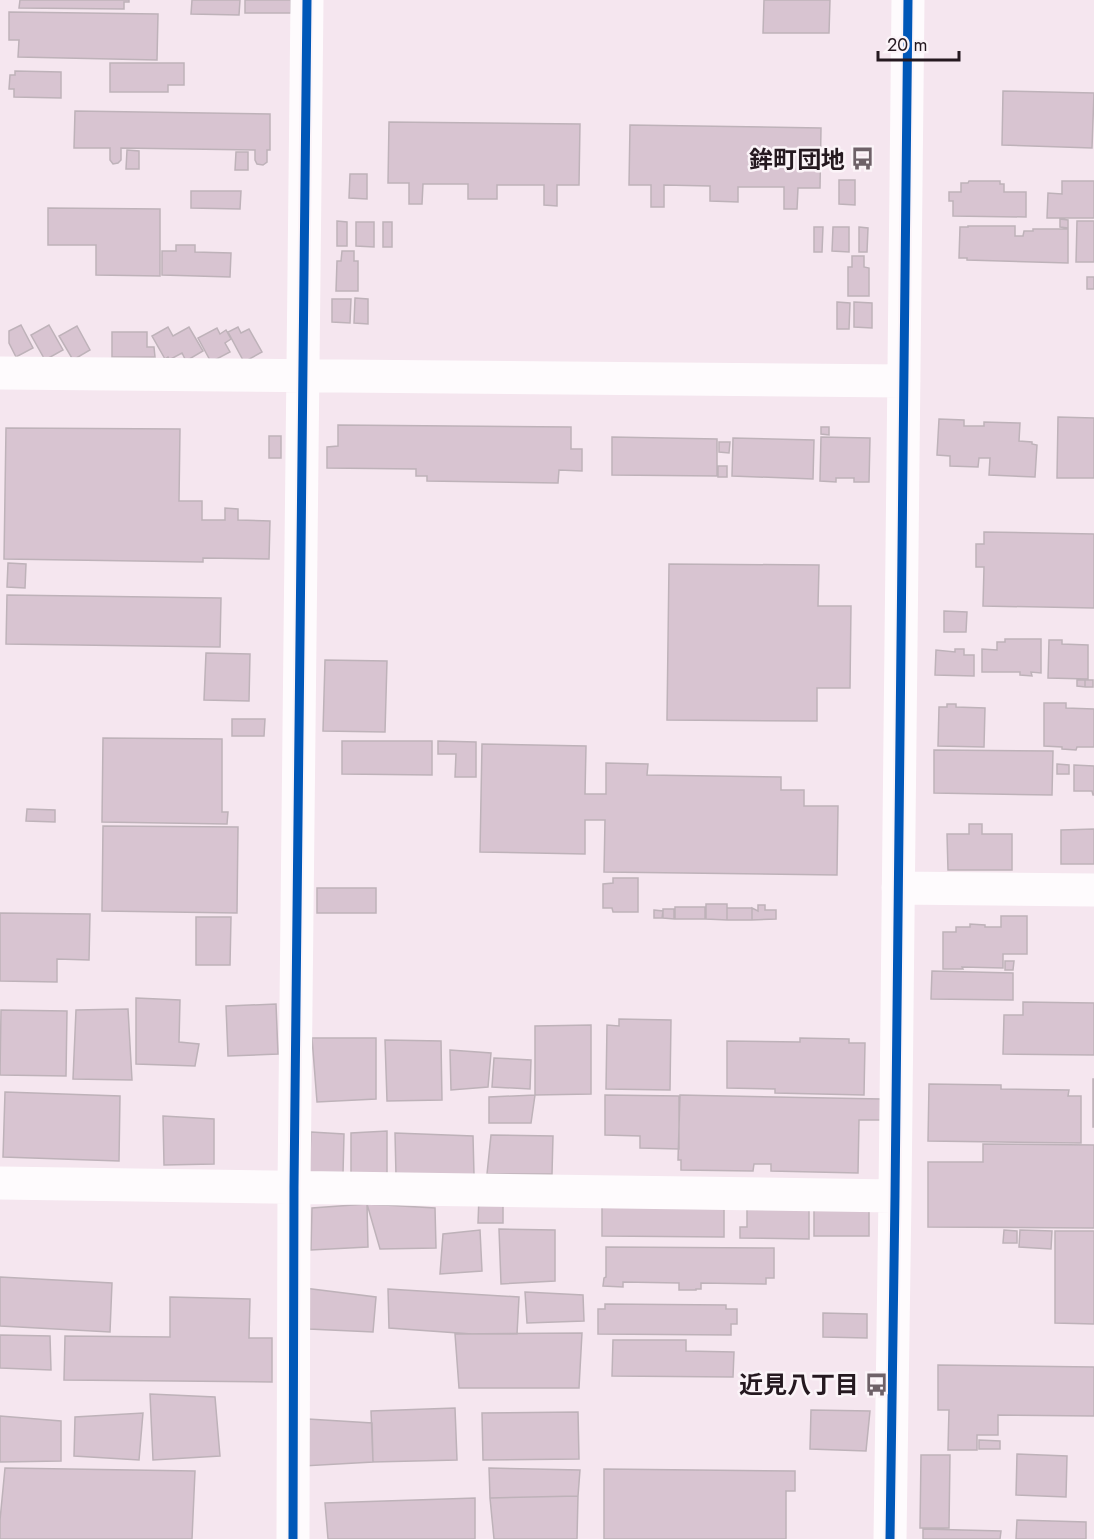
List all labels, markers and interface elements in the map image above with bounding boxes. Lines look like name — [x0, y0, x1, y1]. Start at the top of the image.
scale bar — [878, 24, 959, 62]
text: 20 m — [887, 32, 927, 58]
place label: 鉾町団地 — [749, 142, 845, 177]
bus stop icon: 鉾町団地 — [850, 146, 876, 172]
place label: 近見八丁目 — [739, 1367, 859, 1402]
bus stop icon: 近見八丁目 — [864, 1371, 890, 1397]

